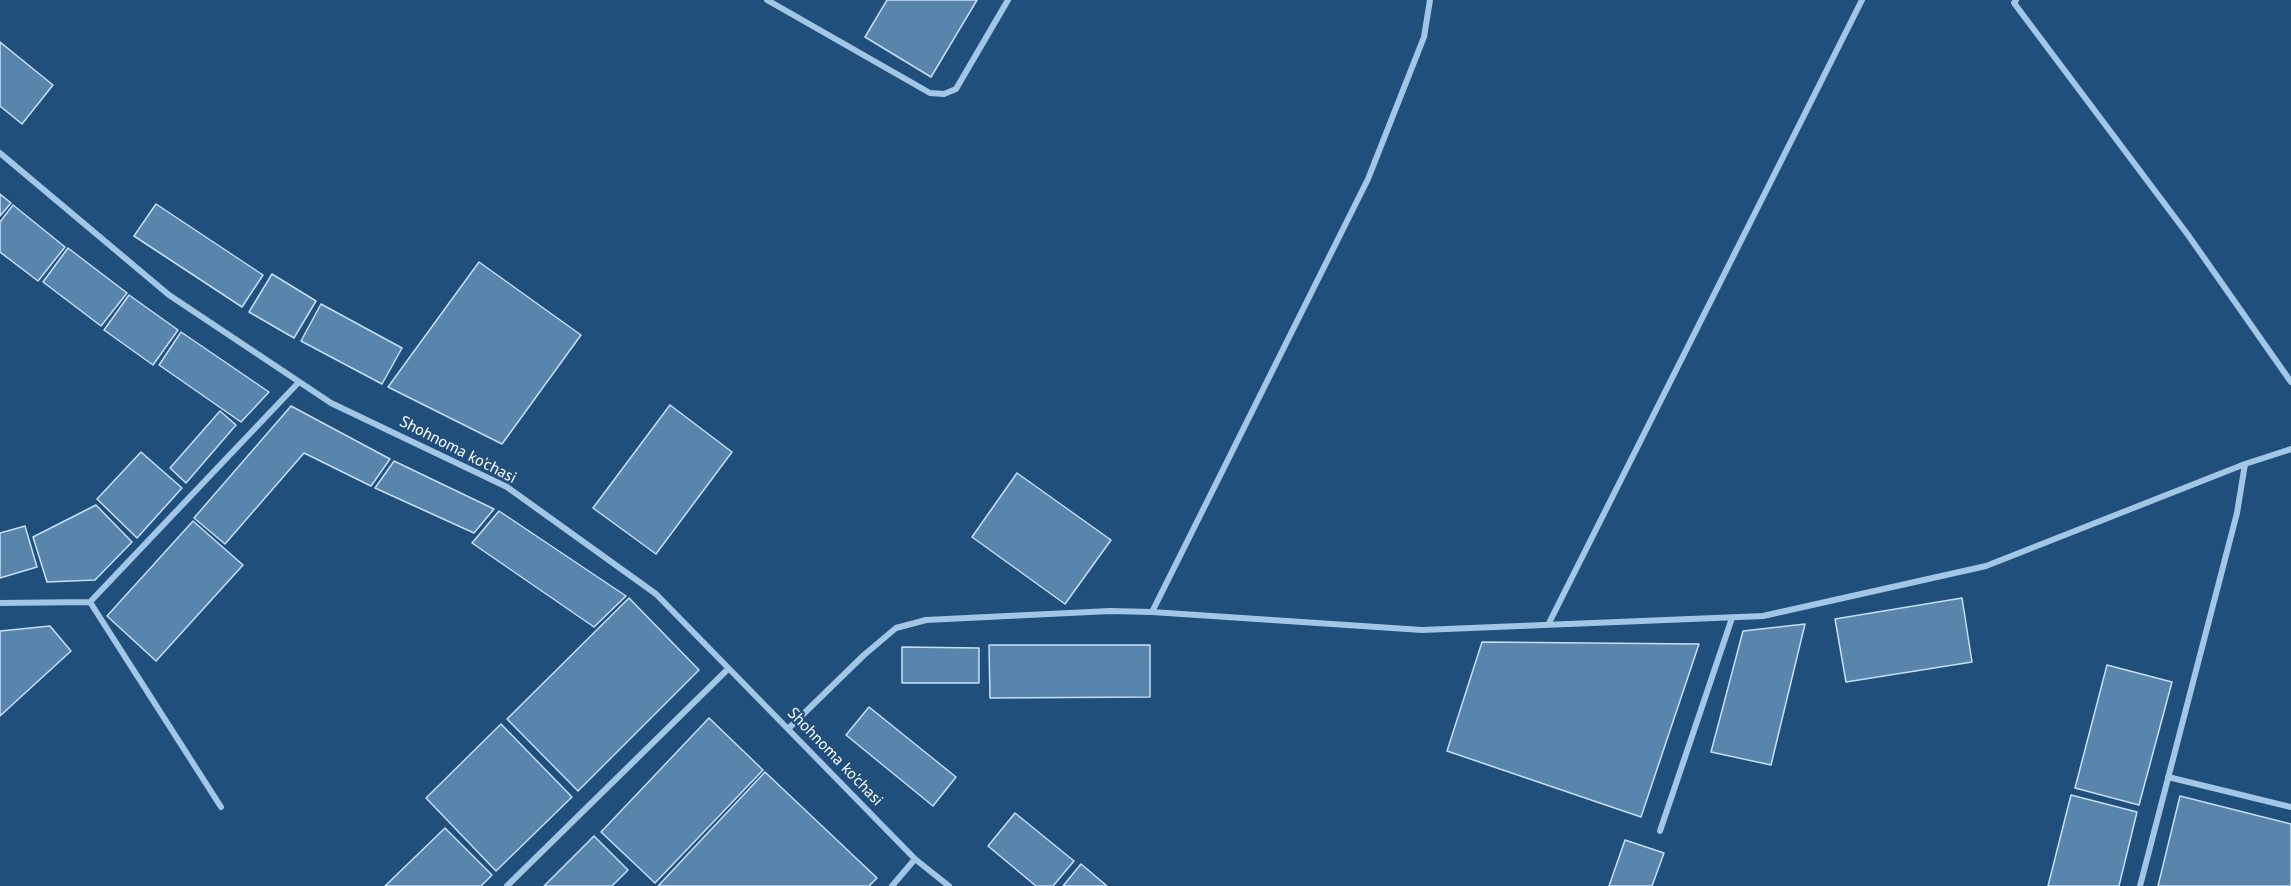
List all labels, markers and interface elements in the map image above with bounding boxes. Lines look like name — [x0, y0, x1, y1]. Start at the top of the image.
street label: Shohnoma ko'chasi — [396, 412, 520, 488]
street label: Shohnoma ko'chasi — [783, 704, 887, 810]

